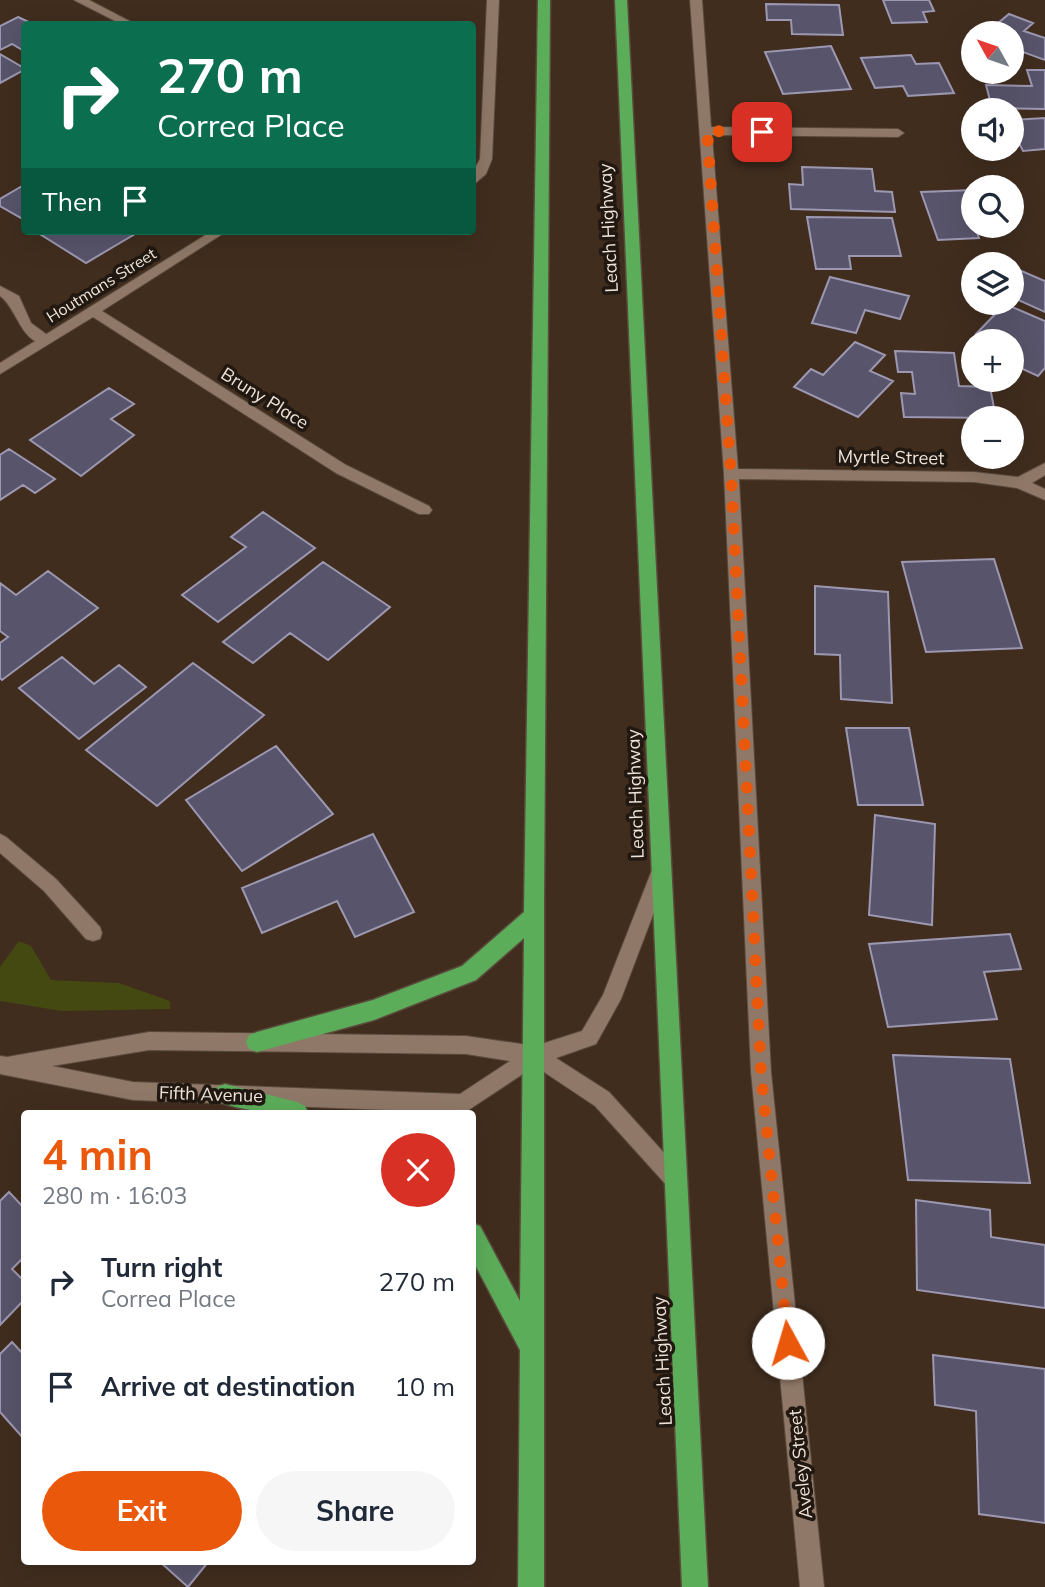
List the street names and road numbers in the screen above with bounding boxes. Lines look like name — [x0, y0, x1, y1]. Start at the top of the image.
street label: Leach Highway — [593, 162, 623, 293]
street label: Houtmans Street — [42, 243, 160, 327]
street label: Bruny Place — [217, 362, 313, 434]
street label: Myrtle Street — [837, 445, 945, 469]
street label: Leach Highway — [621, 728, 649, 859]
street label: Fifth Avenue — [158, 1081, 264, 1107]
street label: Leach Highway — [647, 1295, 677, 1426]
street label: Aveley Street — [783, 1408, 817, 1520]

